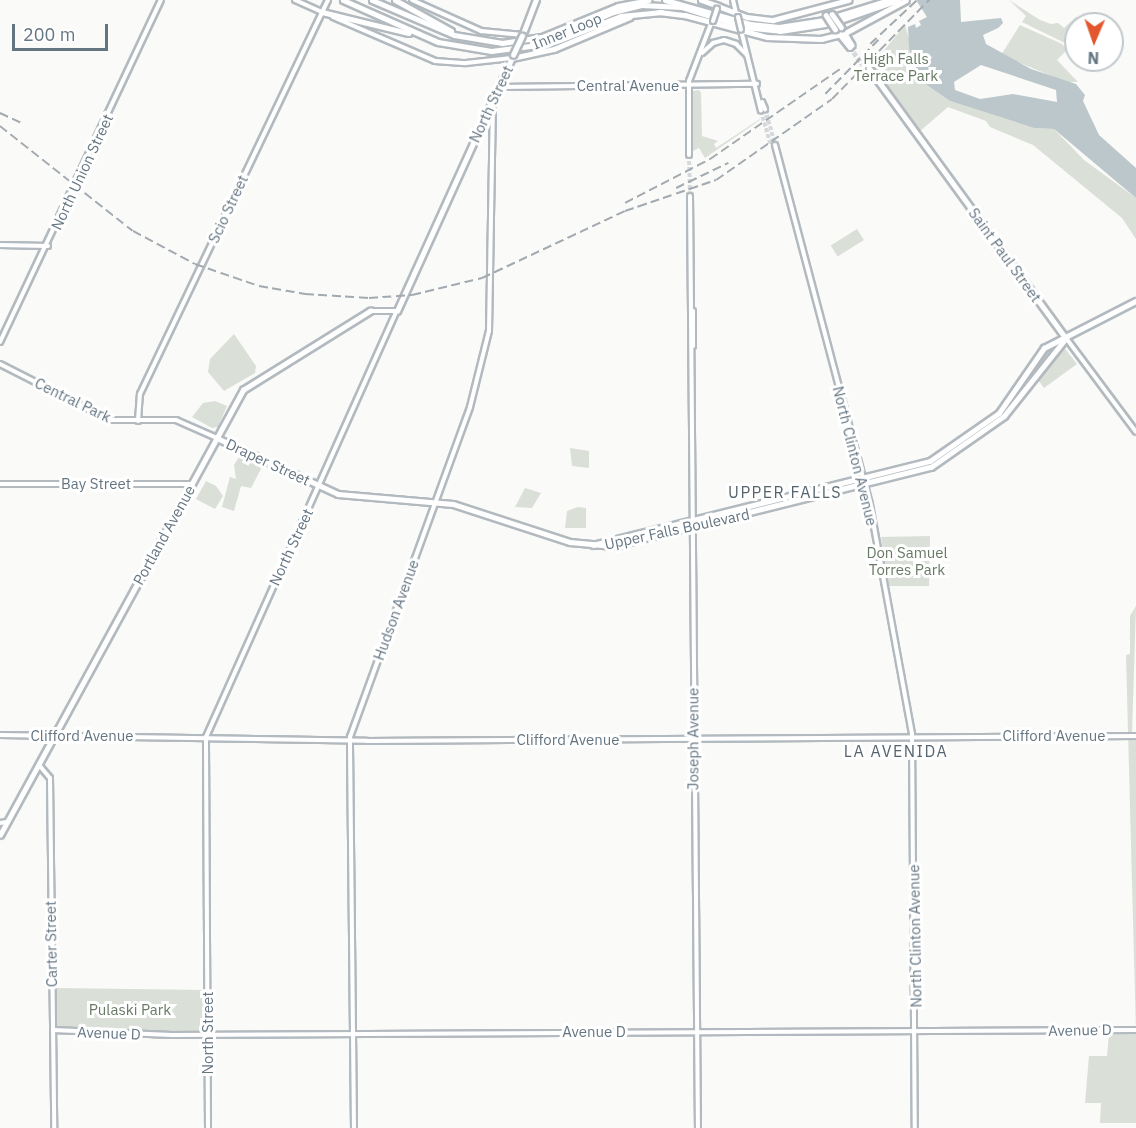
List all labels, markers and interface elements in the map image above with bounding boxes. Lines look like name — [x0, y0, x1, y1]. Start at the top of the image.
street label: Inner Loop — [530, 9, 604, 53]
scale bar — [15, 12, 111, 50]
north arrow — [1064, 12, 1124, 72]
text: 200 m — [23, 23, 75, 46]
text: N — [1087, 48, 1100, 68]
park label: High Falls Terrace Park — [854, 49, 938, 84]
street label: North Street — [465, 63, 517, 145]
street label: Central Avenue — [577, 77, 679, 95]
street label: North Union Street — [47, 111, 117, 233]
street label: Scio Street — [204, 172, 252, 246]
street label: Saint Paul Street — [965, 204, 1045, 306]
street label: Central Park — [32, 374, 114, 426]
street label: North Clinton Avenue — [829, 384, 881, 528]
street label: Draper Street — [223, 435, 313, 489]
street label: Bay Street — [61, 475, 131, 493]
street label: Portland Avenue — [129, 482, 199, 588]
district label: UPPER FALLS — [728, 482, 842, 502]
street label: Upper Falls Boulevard — [603, 505, 751, 553]
street label: North Street — [265, 506, 317, 588]
park label: Don Samuel Torres Park — [866, 543, 948, 578]
street label: Hudson Avenue — [369, 557, 423, 663]
street label: Joseph Avenue — [684, 688, 702, 790]
street label: Clifford Avenue — [31, 727, 133, 745]
street label: Clifford Avenue — [1003, 727, 1105, 745]
street label: Clifford Avenue — [517, 731, 619, 749]
district label: LA AVENIDA — [844, 741, 948, 761]
street label: North Clinton Avenue — [905, 864, 925, 1008]
street label: Carter Street — [41, 901, 61, 987]
street label: North Street — [199, 991, 217, 1075]
park label: Pulaski Park — [89, 1001, 171, 1019]
street label: Avenue D — [1048, 1020, 1112, 1040]
street label: Avenue D — [77, 1023, 141, 1043]
street label: Avenue D — [562, 1023, 626, 1041]

